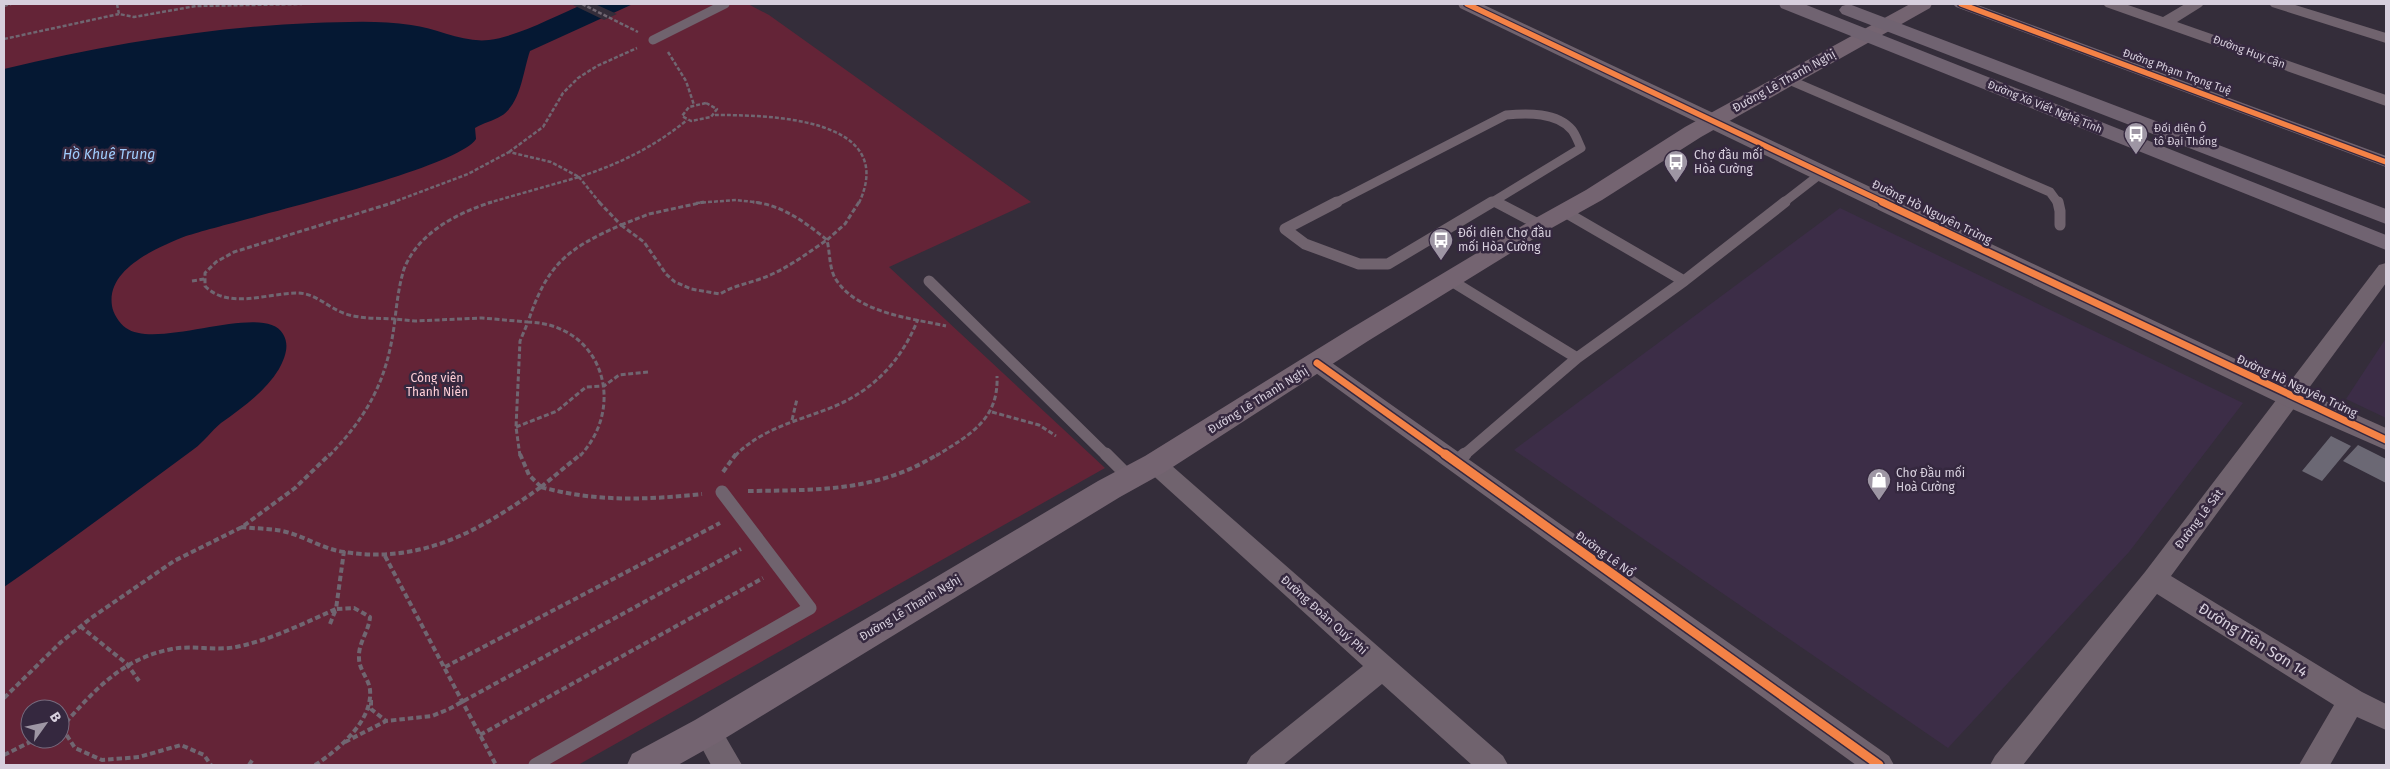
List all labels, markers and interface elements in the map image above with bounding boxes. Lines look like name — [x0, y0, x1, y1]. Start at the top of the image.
street label: Đường Huy Cận — [2211, 33, 2287, 71]
street label: Đường Phạm Trọng Tuệ — [2121, 46, 2233, 98]
street label: Đường Lê Thanh Nghị — [1730, 47, 1838, 115]
street label: Đường Xô Viết Nghệ Tĩnh — [1986, 78, 2104, 136]
bus stop icon: Đối diện Ô tô Đại Thống — [2123, 121, 2149, 155]
place label: Đối diện Ô tô Đại Thống — [2154, 121, 2217, 148]
water label: Hồ Khuê Trung — [63, 145, 155, 163]
place label: Chợ đầu mối Hòa Cường — [1694, 147, 1763, 176]
bus stop icon: Chợ đầu mối Hòa Cường — [1663, 149, 1689, 183]
street label: Đường Hồ Nguyên Trừng — [1870, 176, 1995, 247]
place label: Đối diện Chợ đầu mối Hòa Cường — [1458, 225, 1551, 254]
bus stop icon: Đối diện Chợ đầu mối Hòa Cường — [1428, 227, 1454, 261]
street label: Đường Hồ Nguyên Trừng — [2234, 351, 2361, 420]
street label: Đường Lê Thanh Nghị — [1205, 363, 1311, 437]
park label: Công viên Thanh Niên — [406, 371, 468, 399]
place label: Chợ Đầu mối Hoà Cường — [1896, 465, 1965, 494]
shop icon: Chợ Đầu mối Hoà Cường — [1866, 467, 1892, 501]
street label: Đường Lê Sát — [2172, 486, 2226, 552]
street label: Đường Lê Nổ — [1573, 526, 1638, 580]
street label: Đường Lê Thanh Nghị — [857, 572, 963, 644]
street label: Đường Đoàn Quý Phi — [1278, 573, 1370, 657]
street label: Đường Tiên Sơn 14 — [2195, 599, 2311, 681]
north arrow — [20, 699, 70, 749]
text: B — [46, 709, 65, 726]

